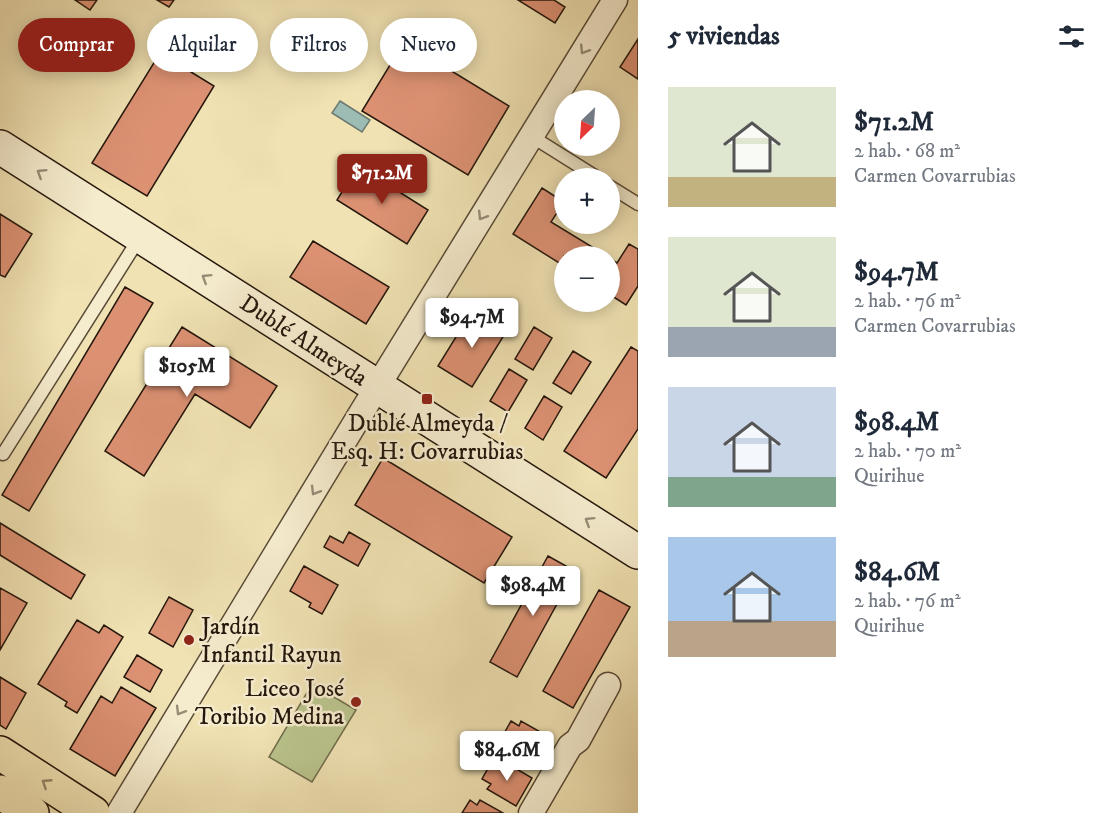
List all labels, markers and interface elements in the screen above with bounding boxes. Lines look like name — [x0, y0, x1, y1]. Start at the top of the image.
chip: Comprar — [18, 18, 135, 72]
chip: Alquilar — [147, 18, 258, 72]
chip: Filtros — [270, 18, 368, 72]
chip: Nuevo — [380, 18, 477, 72]
text: 5 viviendas — [668, 20, 780, 53]
icon: filters — [1055, 20, 1088, 53]
one-way arrow — [580, 44, 592, 54]
north arrow — [554, 90, 620, 156]
map controls — [554, 90, 620, 312]
text: $71.2M — [854, 106, 934, 139]
icon: home — [716, 111, 788, 183]
text: 2 hab. · 68 m² — [854, 139, 960, 164]
pin: $71.2M — [333, 154, 431, 205]
text: $71.2M — [351, 161, 413, 186]
text: Carmen Covarrubias — [854, 164, 1016, 189]
button: + — [554, 168, 620, 234]
one-way arrow — [37, 169, 48, 180]
one-way arrow — [478, 210, 489, 220]
button: − — [554, 246, 620, 312]
text: $94.7M — [854, 256, 939, 289]
icon: home — [716, 261, 788, 333]
one-way arrow — [202, 273, 212, 285]
street label: Dublé Almeyda — [234, 288, 374, 394]
text: 2 hab. · 76 m² — [854, 289, 961, 314]
pin: $94.7M — [423, 298, 521, 349]
text: $94.7M — [439, 305, 505, 330]
text: Carmen Covarrubias — [854, 314, 1016, 339]
pin: $105M — [145, 347, 229, 398]
text: $105M — [158, 354, 216, 379]
marker: Dublé Almeyda / Esq. H: Covarrubias — [420, 392, 434, 406]
text: $98.4M — [854, 406, 939, 439]
place label: Dublé Almeyda / Esq. H: Covarrubias — [331, 409, 523, 467]
icon: home — [716, 411, 788, 483]
text: 2 hab. · 70 m² — [854, 439, 961, 464]
text: Quirihue — [854, 464, 925, 489]
one-way arrow — [310, 485, 322, 495]
one-way arrow — [584, 517, 595, 528]
text: $84.6M — [854, 556, 940, 589]
icon: home — [716, 561, 788, 633]
pin: $98.4M — [484, 566, 582, 617]
text: $98.4M — [500, 573, 566, 598]
text: 2 hab. · 76 m² — [854, 589, 961, 614]
place label: Jardín Infantil Rayun — [199, 612, 342, 670]
text: Quirihue — [854, 614, 925, 639]
marker: Jardín Infantil Rayun — [182, 633, 196, 647]
place label: Liceo José Toribio Medina — [195, 674, 345, 732]
marker: Liceo José Toribio Medina — [349, 695, 363, 709]
one-way arrow — [176, 705, 188, 715]
pin: $84.6M — [458, 731, 556, 782]
text: $84.6M — [474, 738, 540, 763]
one-way arrow — [42, 779, 53, 790]

